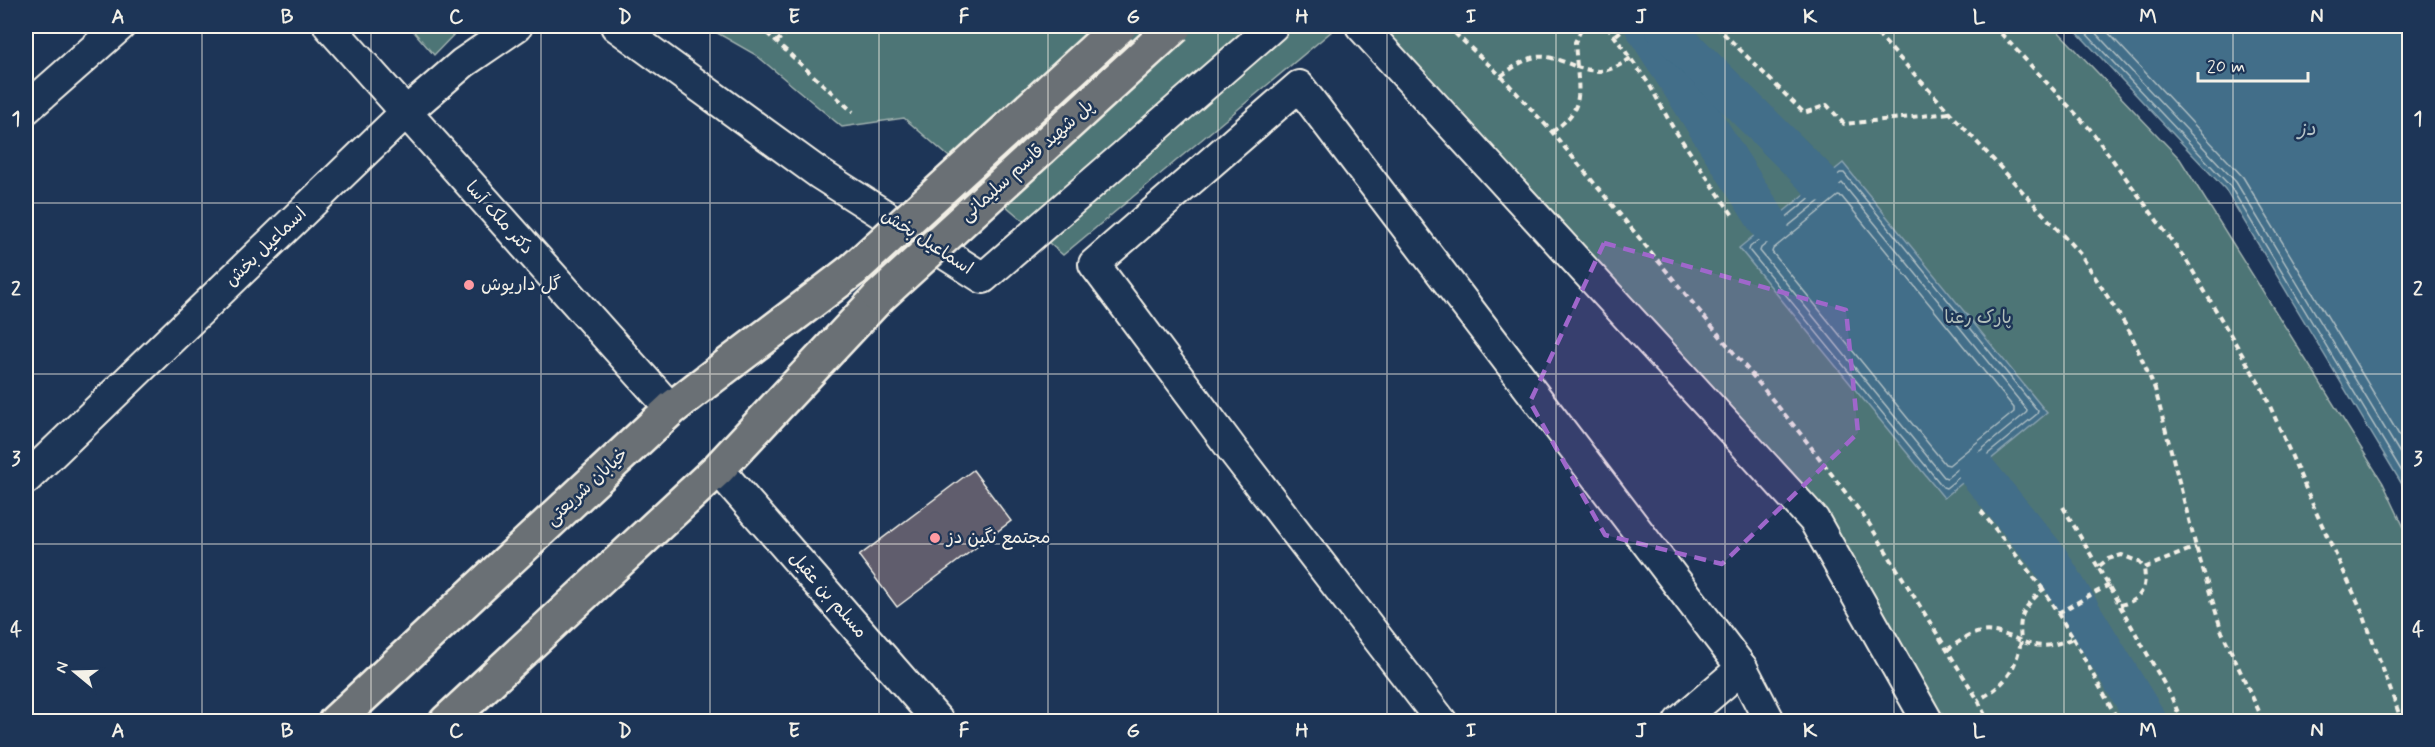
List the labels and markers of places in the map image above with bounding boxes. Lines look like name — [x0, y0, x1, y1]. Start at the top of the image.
place label: گل داریوش — [481, 273, 562, 297]
marker: گل داریوش — [462, 278, 476, 292]
place label: مجتمع نگین دز — [945, 526, 1051, 550]
marker: مجتمع نگین دز — [928, 531, 942, 545]

